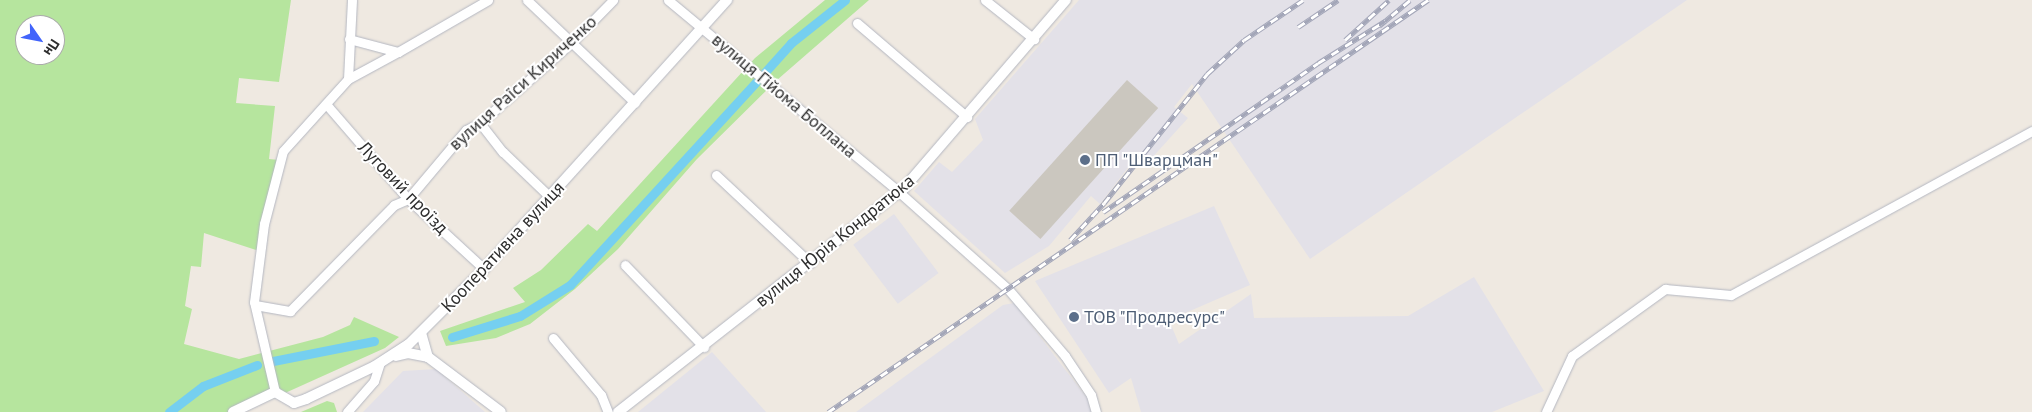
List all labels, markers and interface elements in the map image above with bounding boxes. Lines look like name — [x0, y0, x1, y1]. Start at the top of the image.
street label: вулиця Раїси Кириченко — [445, 11, 601, 155]
north arrow — [15, 15, 65, 65]
street label: вулиця Гійома Боплана — [707, 29, 861, 163]
text: Пн — [40, 36, 64, 59]
street label: Луговий проїзд — [353, 137, 453, 239]
place label: ПП "Шварцман" — [1095, 149, 1219, 171]
marker: ПП "Шварцман" — [1079, 154, 1091, 166]
street label: вулиця Юрія Кондратюка — [751, 170, 919, 312]
street label: Кооперативна вулиця — [437, 177, 569, 317]
place label: ТОВ "Продресурс" — [1084, 306, 1226, 328]
marker: ТОВ "Продресурс" — [1068, 311, 1080, 323]

